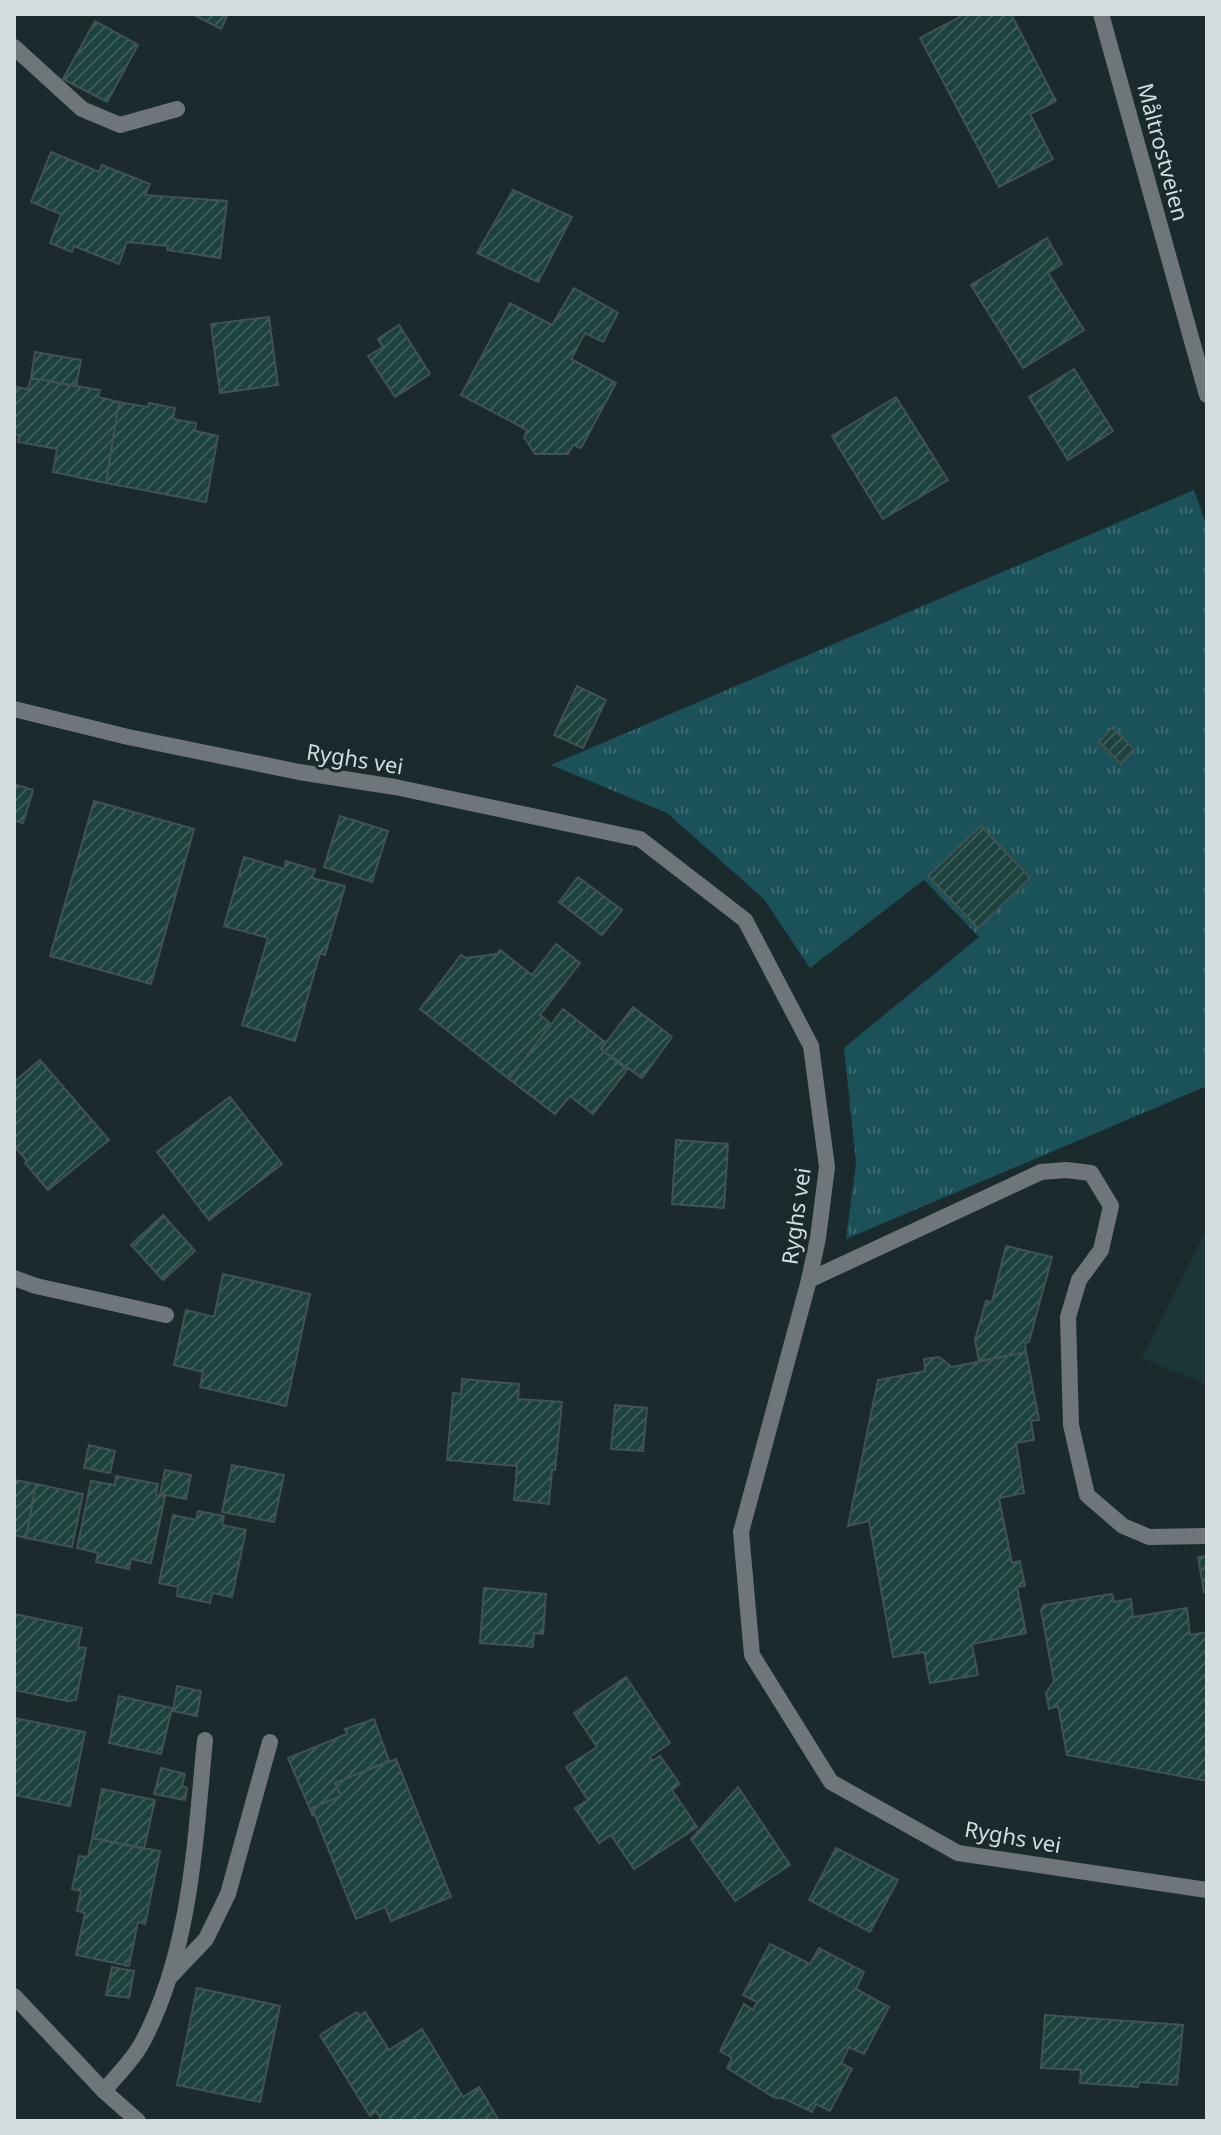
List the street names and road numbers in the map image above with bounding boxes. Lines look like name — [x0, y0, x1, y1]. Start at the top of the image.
street label: Måltrostveien — [1131, 79, 1197, 224]
street label: Ryghs vei — [305, 736, 406, 780]
street label: Ryghs vei — [773, 1165, 817, 1266]
street label: Ryghs vei — [963, 1813, 1064, 1859]

